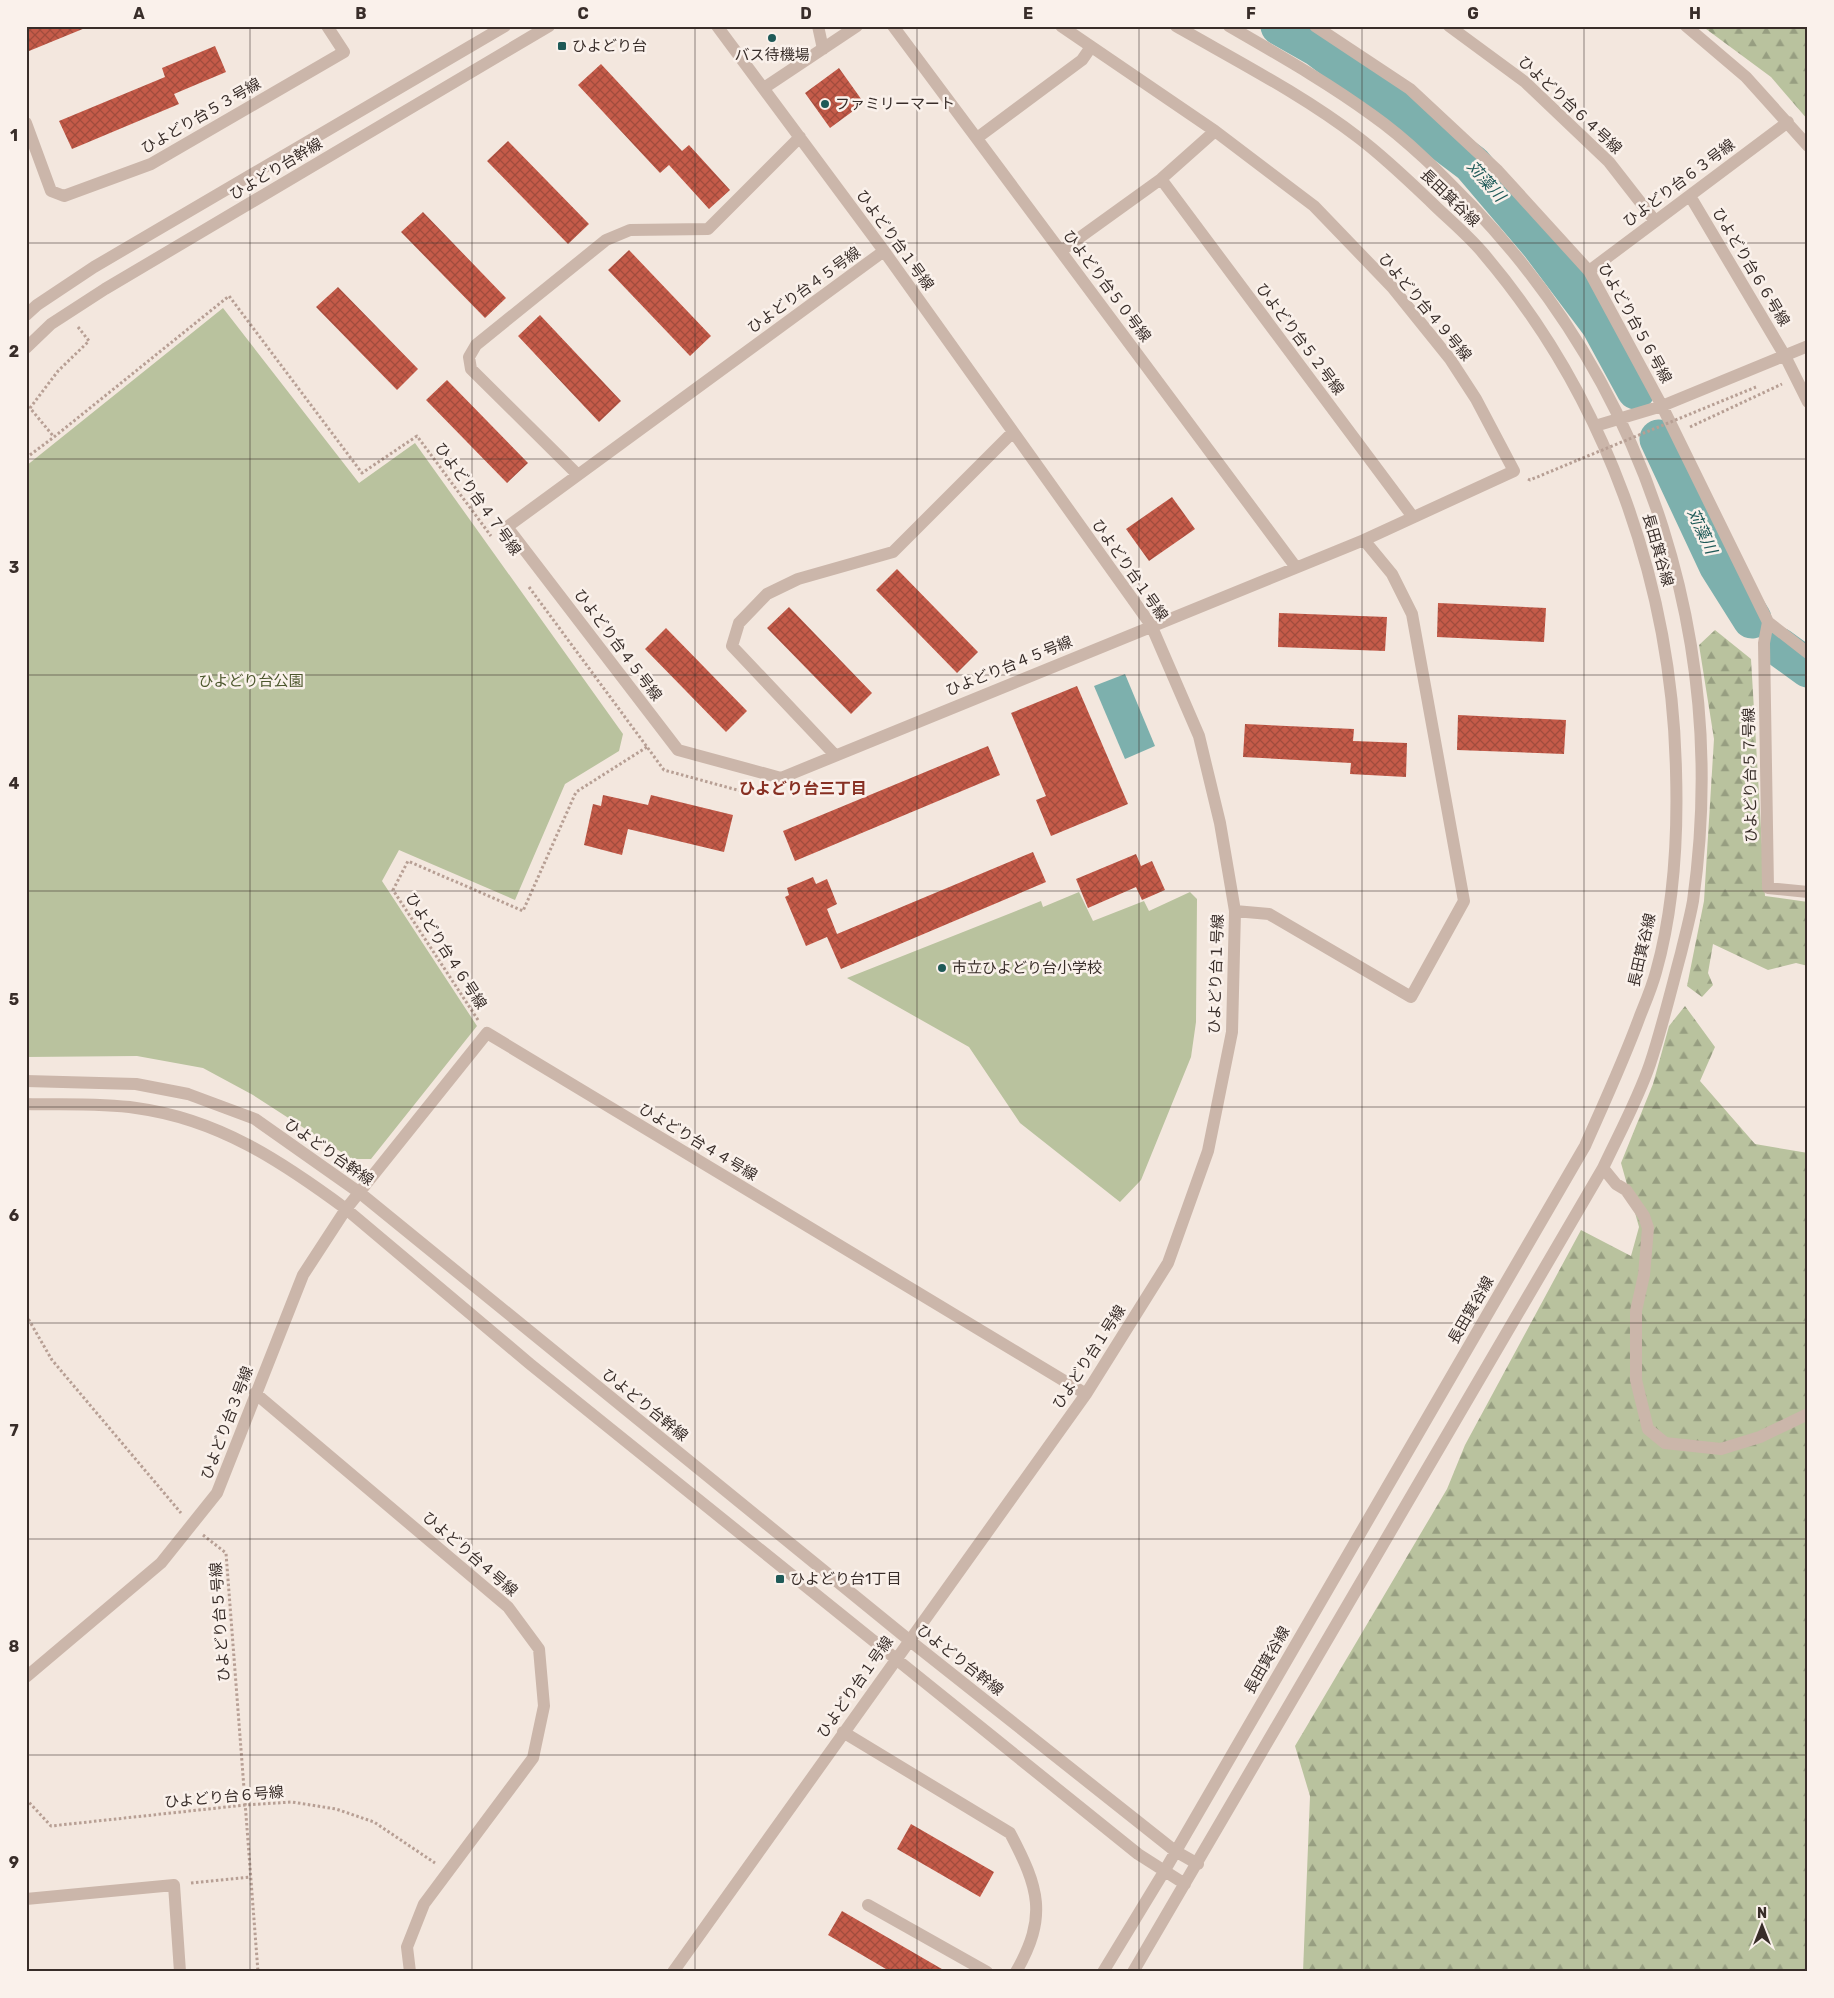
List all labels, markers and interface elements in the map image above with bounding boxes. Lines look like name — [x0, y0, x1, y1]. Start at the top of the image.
text: A — [133, 4, 145, 23]
text: B — [355, 4, 367, 23]
text: C — [577, 4, 589, 23]
text: D — [800, 4, 812, 23]
text: E — [1023, 4, 1033, 23]
text: F — [1246, 4, 1256, 23]
text: G — [1467, 4, 1479, 23]
text: H — [1689, 4, 1701, 23]
marker: バス待機場 — [766, 32, 778, 44]
place label: ひよどり台 — [572, 37, 647, 55]
marker: ひよどり台 — [556, 40, 568, 52]
place label: バス待機場 — [734, 46, 810, 64]
street label: ひよどり台６４号線 — [1514, 52, 1626, 158]
street label: ひよどり台５３号線 — [138, 74, 264, 158]
place label: ファミリーマート — [835, 95, 955, 113]
marker: ファミリーマート — [819, 98, 831, 110]
text: 1 — [10, 126, 18, 145]
street label: ひよどり台幹線 — [226, 134, 326, 204]
street label: ひよどり台６３号線 — [1620, 135, 1738, 231]
water label: 苅藻川 — [1463, 157, 1510, 207]
street label: 長田箕谷線 — [1417, 165, 1483, 231]
street label: ひよどり台１号線 — [852, 186, 938, 294]
street label: ひよどり台６６号線 — [1709, 204, 1793, 330]
street label: ひよどり台５０号線 — [1059, 227, 1155, 345]
street label: ひよどり台４５号線 — [744, 243, 864, 337]
street label: ひよどり台４９号線 — [1375, 250, 1475, 364]
street label: ひよどり台５６号線 — [1594, 260, 1676, 386]
street label: ひよどり台５２号線 — [1252, 280, 1348, 398]
text: 2 — [9, 342, 19, 361]
street label: ひよどり台４７号線 — [431, 439, 525, 559]
water label: 苅藻川 — [1683, 505, 1722, 559]
street label: 長田箕谷線 — [1639, 511, 1677, 589]
street label: ひよどり台１号線 — [1088, 516, 1172, 624]
text: 3 — [9, 558, 19, 577]
street label: ひよどり台４５号線 — [570, 586, 666, 704]
street label: ひよどり台４５号線 — [943, 632, 1075, 700]
park label: ひよどり台公園 — [198, 672, 304, 690]
street label: ひよどり台５７号線 — [1740, 707, 1760, 843]
text: 4 — [9, 774, 20, 793]
district label: ひよどり台三丁目 — [739, 779, 867, 798]
street label: ひよどり台４６号線 — [402, 889, 490, 1013]
street label: 長田箕谷線 — [1625, 911, 1659, 989]
street label: ひよどり台１号線 — [1205, 914, 1227, 1034]
place label: 市立ひよどり台小学校 — [952, 959, 1102, 977]
marker: 市立ひよどり台小学校 — [936, 962, 948, 974]
text: 5 — [9, 990, 19, 1009]
street label: ひよどり台４４号線 — [635, 1100, 761, 1184]
street label: ひよどり台幹線 — [281, 1115, 377, 1189]
text: 6 — [9, 1206, 19, 1225]
street label: 長田箕谷線 — [1444, 1273, 1498, 1347]
street label: ひよどり台１号線 — [1049, 1302, 1129, 1412]
street label: ひよどり台３号線 — [197, 1364, 257, 1482]
street label: ひよどり台幹線 — [599, 1365, 691, 1445]
text: 7 — [9, 1421, 19, 1440]
street label: ひよどり台４号線 — [419, 1508, 521, 1600]
street label: ひよどり台５号線 — [207, 1562, 233, 1682]
place label: ひよどり台1丁目 — [790, 1570, 901, 1588]
marker: ひよどり台1丁目 — [774, 1573, 786, 1585]
street label: ひよどり台幹線 — [913, 1621, 1007, 1699]
street label: 長田箕谷線 — [1240, 1623, 1294, 1697]
street label: ひよどり台１号線 — [813, 1633, 897, 1741]
text: 8 — [9, 1637, 20, 1656]
street label: ひよどり台６号線 — [163, 1783, 285, 1811]
text: 9 — [9, 1853, 19, 1872]
north arrow — [1736, 1900, 1786, 1950]
text: N — [1757, 1905, 1767, 1922]

